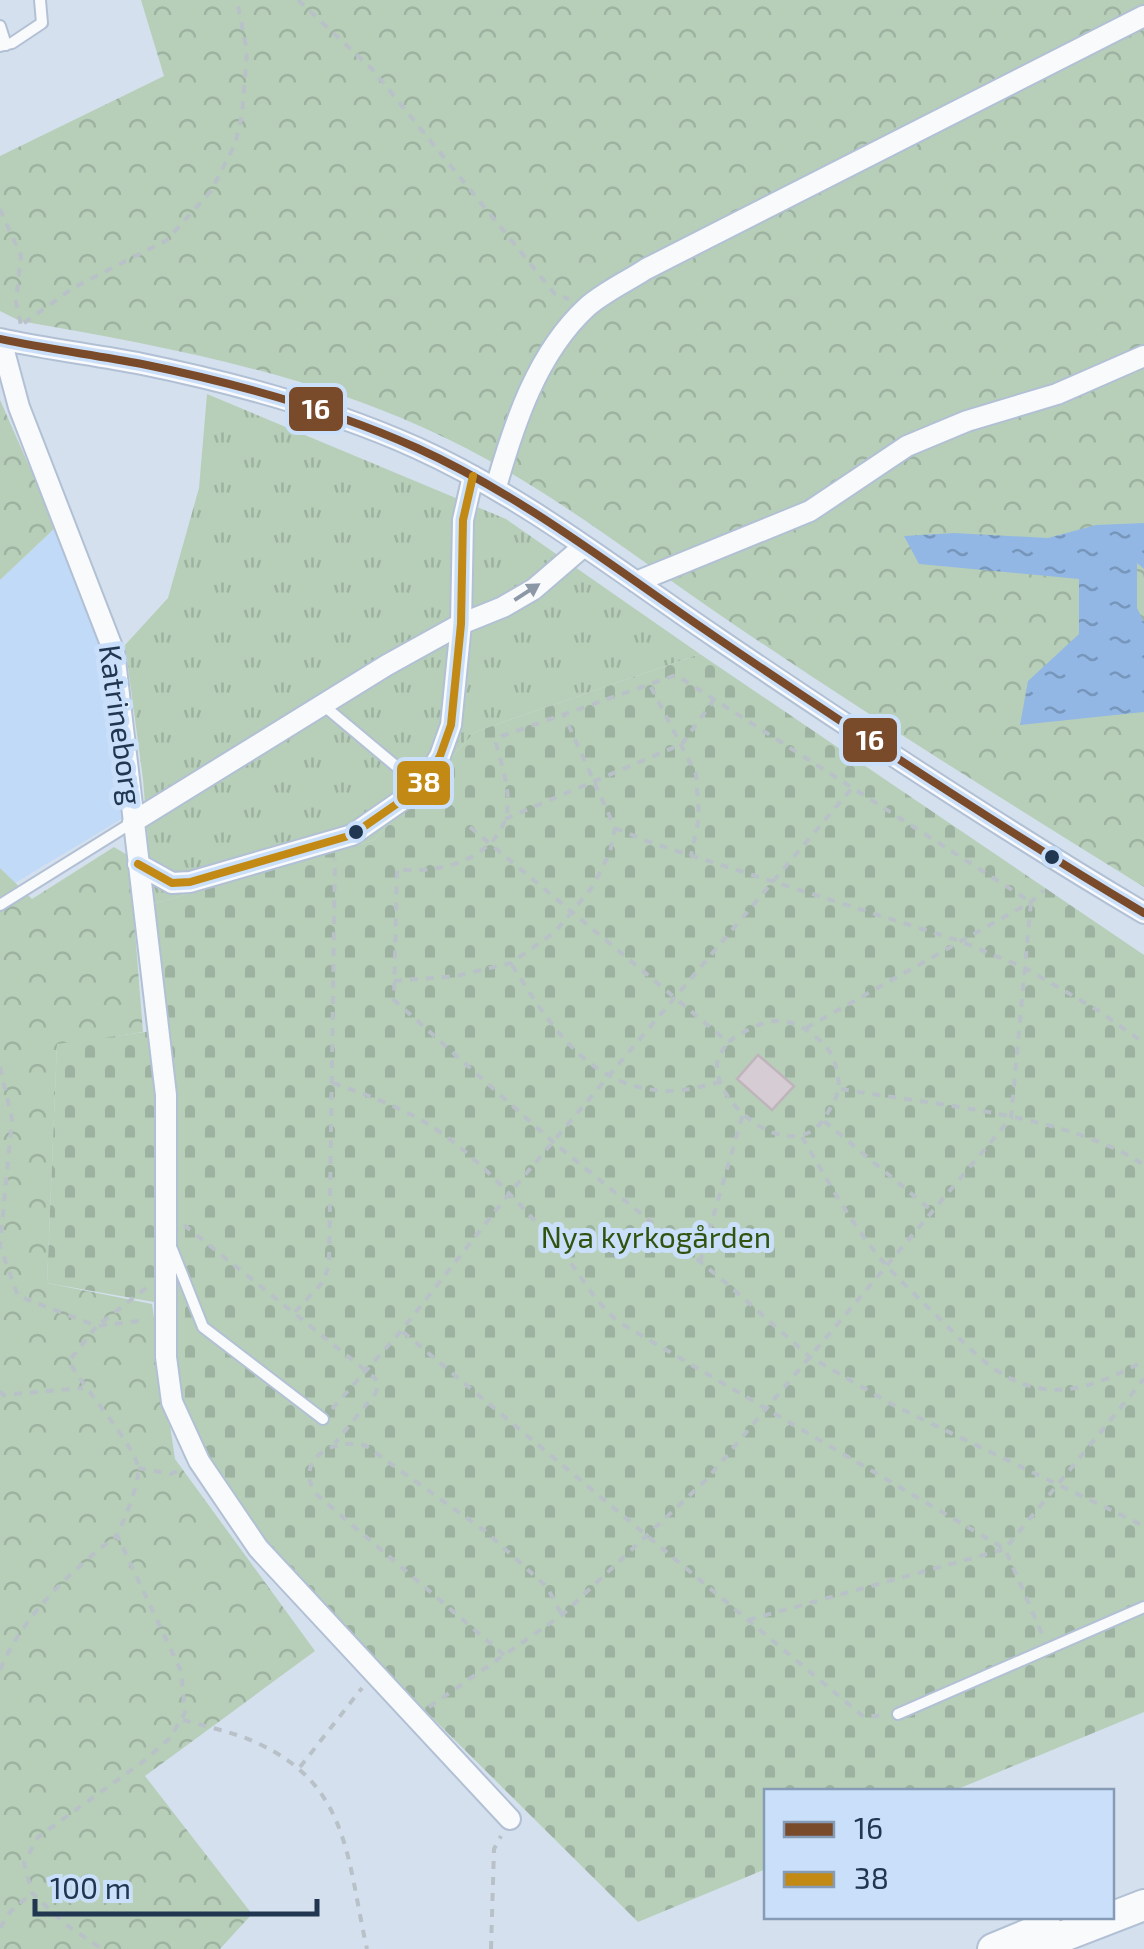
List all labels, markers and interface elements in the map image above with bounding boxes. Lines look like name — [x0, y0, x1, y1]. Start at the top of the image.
line badge: 16 — [287, 385, 345, 433]
text: 16 — [302, 391, 330, 425]
one-way arrow — [513, 583, 541, 602]
street label: Katrineborg — [93, 642, 151, 807]
line badge: 16 — [841, 716, 899, 764]
text: 16 — [856, 722, 884, 756]
line badge: 38 — [395, 759, 452, 807]
text: 38 — [407, 764, 441, 798]
unlabelled marker — [346, 822, 366, 842]
unlabelled marker — [1042, 847, 1062, 867]
park label: Nya kyrkogården — [541, 1218, 771, 1254]
legend — [764, 1789, 1114, 1919]
text: 16 — [854, 1809, 883, 1845]
scale bar — [35, 1854, 318, 1916]
text: 38 — [854, 1859, 889, 1895]
text: 100 m — [50, 1869, 131, 1905]

